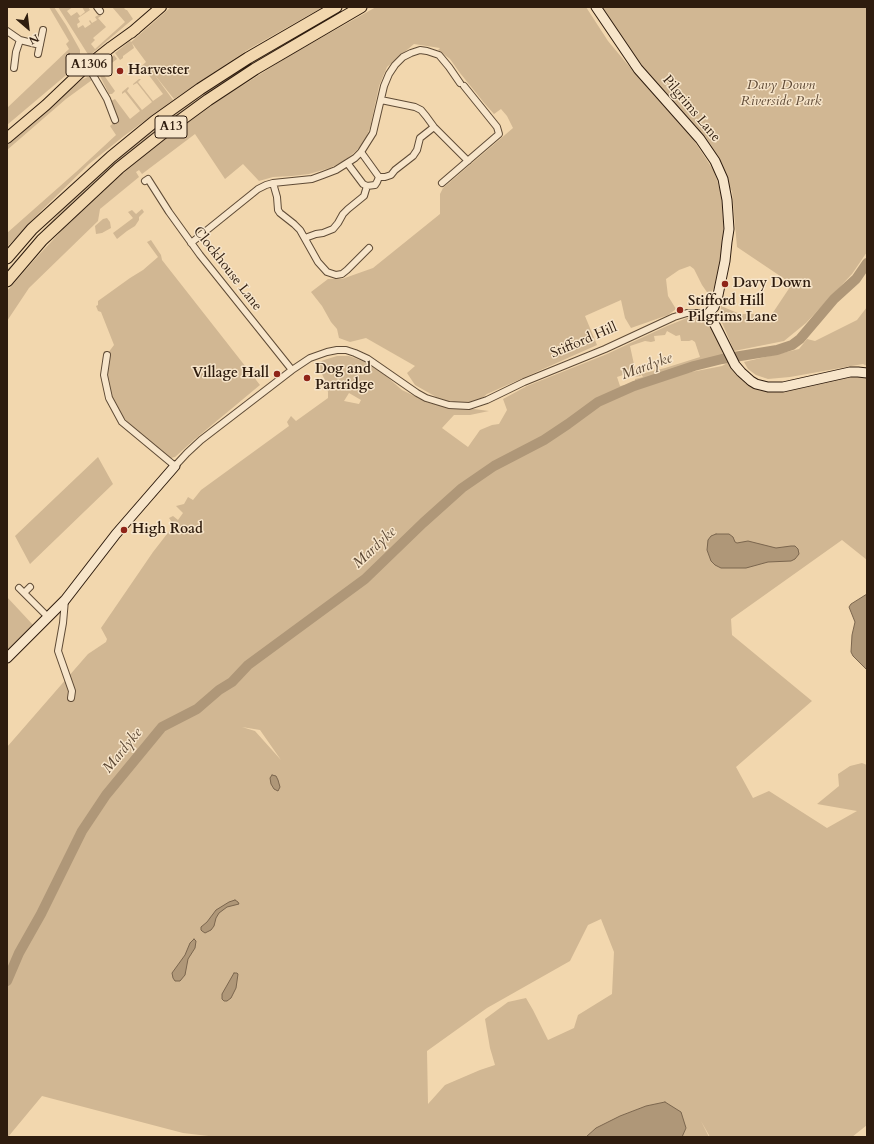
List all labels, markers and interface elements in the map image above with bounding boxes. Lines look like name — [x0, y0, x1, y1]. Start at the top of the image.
north arrow — [8, 8, 48, 48]
text: N — [26, 30, 42, 48]
road number: A1306 — [66, 54, 112, 76]
place label: Harvester — [128, 63, 189, 79]
marker: Harvester — [115, 66, 125, 76]
street label: Pilgrims Lane — [658, 72, 724, 146]
park label: Davy Down Riverside Park — [741, 78, 821, 110]
road number: A13 — [155, 116, 187, 138]
street label: Clockhouse Lane — [189, 224, 265, 314]
place label: Davy Down — [733, 276, 811, 292]
marker: Davy Down — [720, 279, 730, 289]
place label: Stifford Hill Pilgrims Lane — [688, 294, 777, 326]
marker: Stifford Hill Pilgrims Lane — [675, 305, 685, 315]
street label: Stifford Hill — [548, 320, 620, 362]
water label: Mardyke — [619, 349, 675, 385]
place label: Dog and Partridge — [315, 362, 374, 394]
place label: Village Hall — [192, 366, 269, 382]
marker: Village Hall — [272, 369, 282, 379]
marker: Dog and Partridge — [302, 373, 312, 383]
place label: High Road — [132, 522, 203, 538]
water label: Mardyke — [349, 523, 401, 573]
marker: High Road — [119, 525, 129, 535]
water label: Mardyke — [99, 725, 147, 777]

